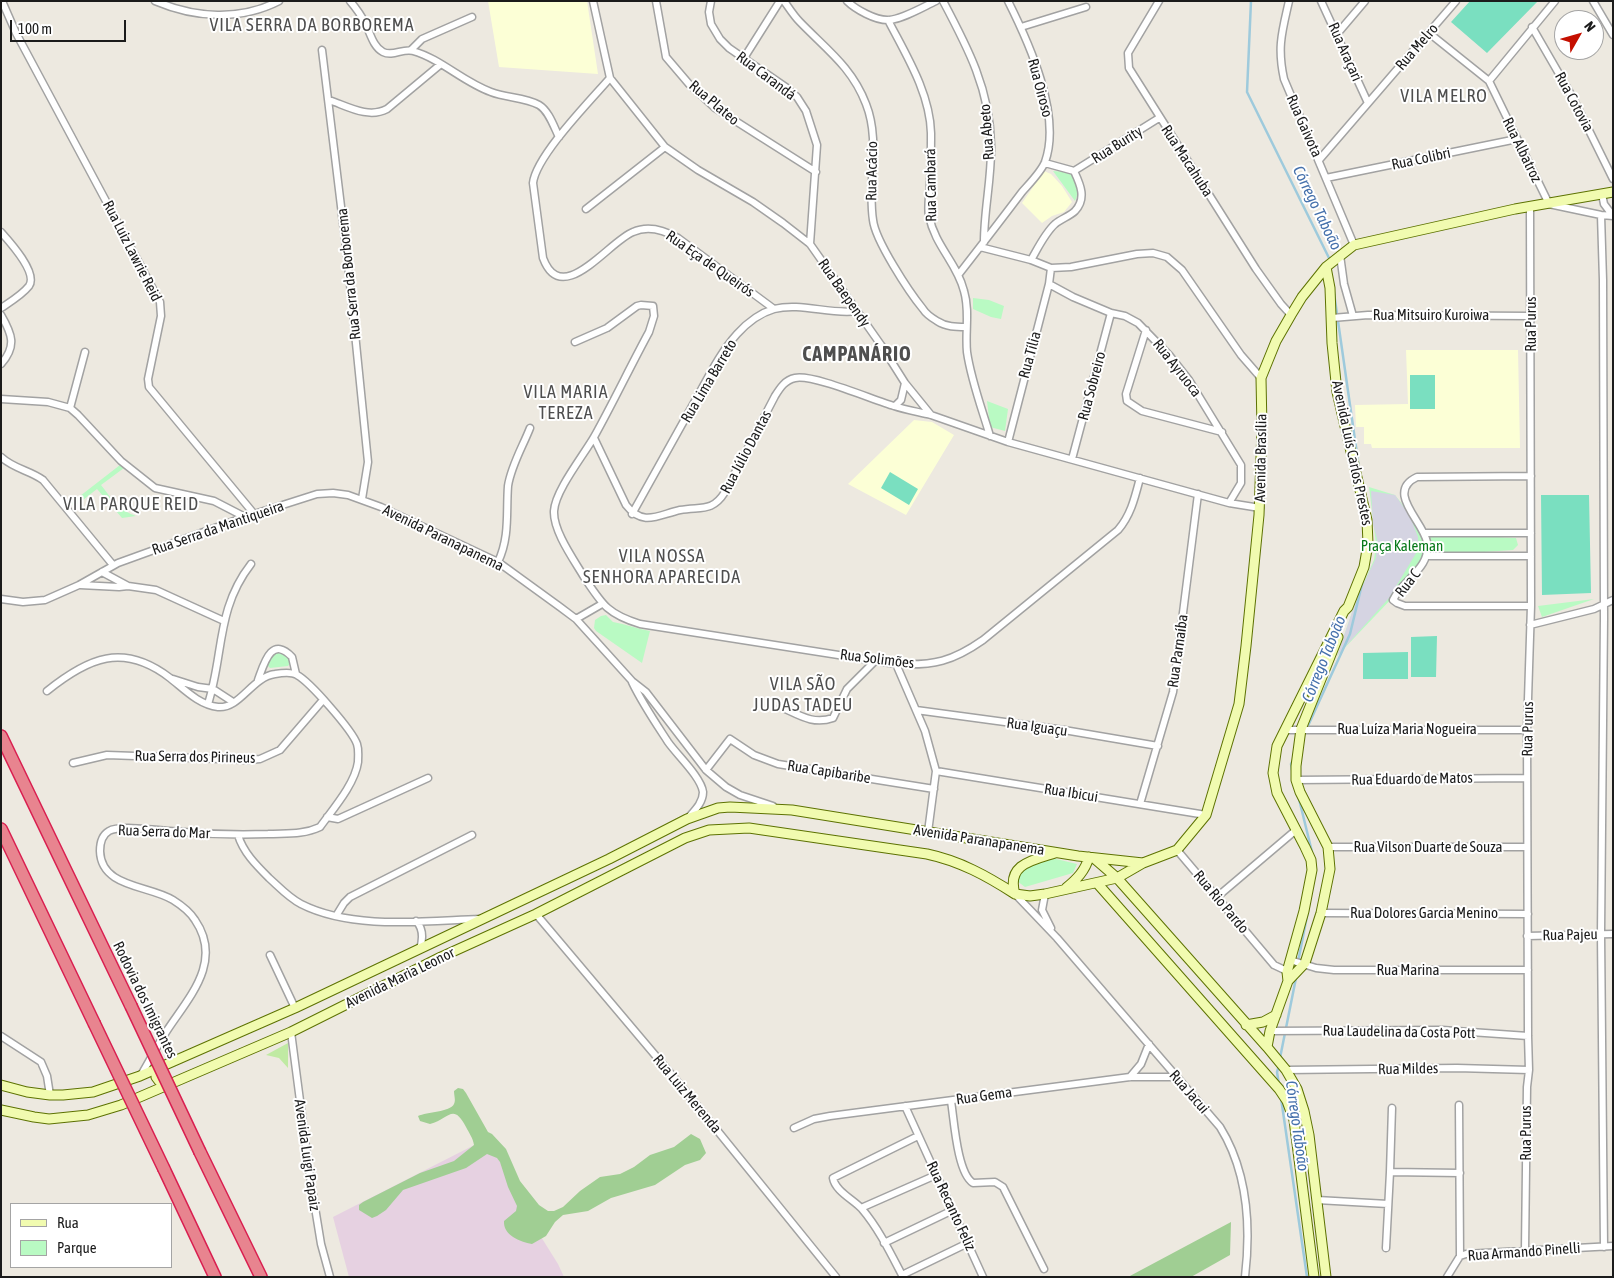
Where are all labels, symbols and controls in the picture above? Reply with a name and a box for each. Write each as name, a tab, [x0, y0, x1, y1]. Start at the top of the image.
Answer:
scale bar	[12, 10, 129, 42]
north arrow	[1554, 10, 1604, 60]
district label: VILA SERRA DA BORBOREMA	[207, 14, 417, 36]
text: N	[1581, 18, 1599, 35]
text: 100 m	[18, 20, 52, 37]
street label: Rua Araçari	[1324, 20, 1366, 84]
street label: Rua Melro	[1392, 20, 1442, 74]
street label: Rua Carandá	[733, 48, 799, 104]
street label: Rua Oiroso	[1024, 57, 1056, 119]
street label: Rua Cotovia	[1551, 69, 1597, 135]
street label: Rua Plateo	[685, 77, 743, 129]
district label: VILA MELRO	[1399, 85, 1489, 107]
street label: Rua Gaivota	[1282, 92, 1326, 160]
street label: Rua Abeto	[976, 103, 998, 161]
street label: Rua Albatroz	[1499, 114, 1545, 186]
street label: Rua Burity	[1088, 122, 1146, 168]
street label: Rua Macahuba	[1157, 122, 1217, 200]
street label: Rua Acácio	[862, 141, 882, 201]
street label: Rua Colibri	[1390, 144, 1452, 174]
street label: Rua Cambará	[921, 148, 941, 222]
water label: Córrego Taboão	[1288, 163, 1346, 253]
street label: Rua Luiz Lawrie Reid	[99, 197, 165, 305]
street label: Rua Serra da Borborema	[333, 207, 365, 341]
street label: Rua Eça de Queirós	[662, 227, 758, 301]
street label: Rua Baependy	[814, 255, 874, 331]
street label: Rua Purus	[1522, 296, 1540, 352]
street label: Rua Mitsuiro Kuroiwa	[1373, 306, 1489, 324]
street label: Rua Tília	[1015, 330, 1045, 380]
street label: Rua Ayruoca	[1149, 335, 1205, 401]
street label: Rua Lima Barreto	[677, 336, 741, 426]
district label: CAMPANÁRIO	[801, 343, 913, 367]
street label: Rua Sobreiro	[1074, 350, 1110, 422]
street label: Avenida Luís Carlos Prestes	[1328, 379, 1376, 527]
district label: VILA MARIA TEREZA	[522, 381, 610, 424]
street label: Rua Júlio Dantas	[717, 407, 775, 497]
street label: Avenida Brasília	[1251, 414, 1271, 502]
district label: VILA PARQUE REID	[61, 493, 201, 515]
street label: Rua Serra da Mantiqueira	[150, 497, 286, 559]
street label: Avenida Paranapanema	[380, 501, 506, 575]
park label: Praça Kaleman	[1361, 537, 1443, 555]
district label: VILA NOSSA SENHORA APARECIDA	[581, 545, 743, 588]
street label: Rua C	[1392, 565, 1424, 601]
street label: Rua Parnaíba	[1164, 613, 1192, 689]
water label: Córrego Taboão	[1298, 613, 1350, 705]
street label: Rua Solimões	[839, 646, 915, 672]
district label: VILA SÃO JUDAS TADEU	[751, 673, 855, 716]
street label: Rua Purus	[1519, 701, 1537, 757]
street label: Rua Iguaçu	[1006, 714, 1068, 740]
street label: Rua Luíza Maria Nogueira	[1337, 720, 1477, 738]
street label: Rua Serra dos Pirineus	[134, 747, 256, 767]
street label: Rua Capibaribe	[786, 757, 872, 787]
street label: Rua Eduardo de Matos	[1351, 769, 1473, 789]
street label: Rua Ibicui	[1043, 780, 1099, 806]
street label: Rua Serra do Mar	[118, 821, 210, 843]
street label: Avenida Paranapanema	[912, 821, 1046, 859]
street label: Rua Vilson Duarte de Souza	[1353, 838, 1503, 856]
street label: Rua Rio Pardo	[1190, 867, 1252, 937]
street label: Rua Dolores Garcia Menino	[1350, 904, 1498, 922]
street label: Rua Pajeu	[1542, 926, 1598, 944]
street label: Rodovia dos Imigrantes	[109, 939, 181, 1061]
street label: Avenida Maria Leonor	[342, 944, 458, 1012]
street label: Rua Marina	[1377, 961, 1439, 979]
street label: Rua Laudelina da Costa Pott	[1322, 1022, 1476, 1042]
street label: Rua Luiz Merenda	[649, 1051, 725, 1137]
street label: Rua Mildes	[1378, 1059, 1438, 1079]
street label: Rua Jacui	[1165, 1067, 1213, 1117]
water label: Córrego Taboão	[1281, 1080, 1313, 1172]
street label: Rua Gema	[955, 1083, 1013, 1109]
street label: Avenida Luigi Papaiz	[290, 1098, 324, 1212]
street label: Rua Purus	[1517, 1105, 1535, 1161]
street label: Rua Recanto Feliz	[922, 1158, 980, 1254]
legend	[10, 1203, 172, 1268]
text: Rua	[57, 1214, 79, 1231]
text: Parque	[57, 1239, 97, 1256]
street label: Rua Armando Pinelli	[1467, 1239, 1581, 1265]

